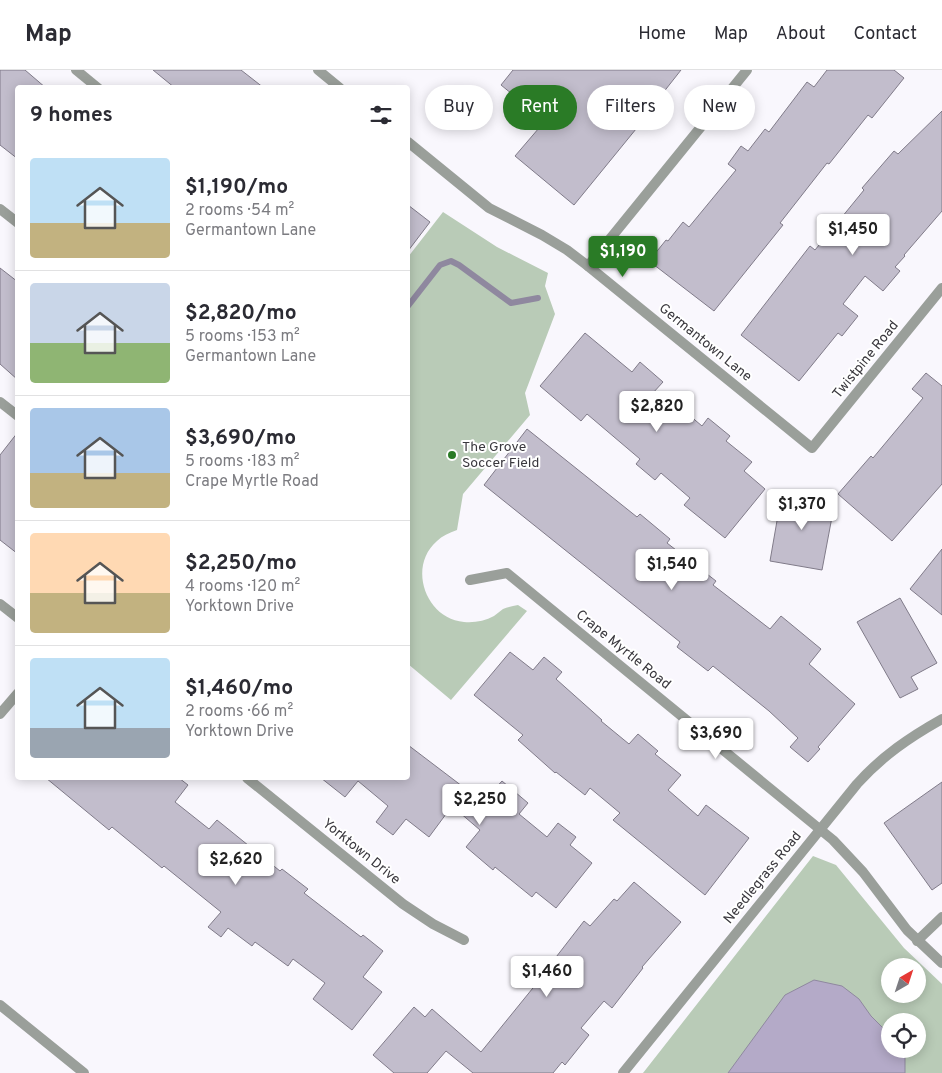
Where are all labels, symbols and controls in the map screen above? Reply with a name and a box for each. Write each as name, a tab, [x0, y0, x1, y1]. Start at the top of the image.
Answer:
text: Map	[25, 20, 72, 50]
text: Home	[638, 23, 686, 46]
text: Map	[714, 23, 748, 46]
text: About	[776, 23, 825, 46]
text: Contact	[853, 23, 917, 46]
chip: Buy	[425, 85, 493, 130]
chip: Rent	[503, 85, 577, 130]
chip: Filters	[587, 85, 674, 130]
chip: New	[684, 85, 755, 130]
icon: filters	[367, 101, 395, 129]
text: 9 homes	[30, 102, 113, 129]
text: $1,190/mo	[185, 174, 288, 201]
icon: home	[70, 178, 130, 238]
text: 2 rooms · 54 m²	[185, 201, 294, 221]
pin: $1,450	[812, 214, 894, 256]
text: $1,450	[828, 220, 878, 240]
text: Germantown Lane	[185, 221, 316, 241]
pin: $1,190	[582, 236, 664, 278]
text: $1,190	[599, 242, 647, 262]
text: $2,820/mo	[185, 300, 297, 327]
street label: Germantown Lane	[655, 300, 755, 386]
icon: home	[70, 303, 130, 363]
street label: Twistpine Road	[829, 318, 903, 402]
text: 5 rooms · 153 m²	[185, 327, 300, 347]
text: Germantown Lane	[185, 347, 316, 367]
pin: $2,820	[616, 390, 698, 433]
text: $2,820	[630, 397, 684, 417]
text: $3,690/mo	[185, 425, 296, 452]
icon: home	[70, 428, 130, 488]
place label: The Grove Soccer Field	[462, 439, 539, 472]
marker: The Grove Soccer Field	[446, 449, 458, 461]
text: 5 rooms · 183 m²	[185, 452, 300, 472]
text: Crape Myrtle Road	[185, 472, 319, 492]
pin: $1,370	[761, 488, 843, 531]
text: $1,370	[778, 495, 826, 515]
pin: $1,540	[631, 548, 713, 591]
text: $2,250/mo	[185, 550, 297, 577]
icon: home	[70, 553, 130, 613]
text: $1,540	[646, 555, 698, 575]
text: 4 rooms · 120 m²	[185, 577, 300, 597]
text: Yorktown Drive	[185, 597, 294, 617]
street label: Crape Myrtle Road	[572, 607, 674, 693]
text: $1,460/mo	[185, 675, 293, 702]
icon: home	[70, 678, 130, 738]
text: 2 rooms · 66 m²	[185, 702, 293, 722]
pin: $3,690	[675, 718, 757, 760]
text: Yorktown Drive	[185, 722, 294, 742]
text: $3,690	[689, 724, 743, 744]
pin: $2,250	[439, 784, 521, 826]
text: $2,250	[453, 790, 507, 810]
street label: Yorktown Drive	[319, 815, 403, 889]
street label: Needlegrass Road	[720, 828, 806, 928]
pin: $2,620	[195, 844, 277, 886]
text: $2,620	[209, 850, 263, 870]
pin: $1,460	[506, 956, 588, 998]
north arrow	[881, 958, 926, 1002]
map controls	[881, 958, 926, 1058]
text: $1,460	[522, 962, 572, 982]
button: locate	[881, 1013, 926, 1058]

